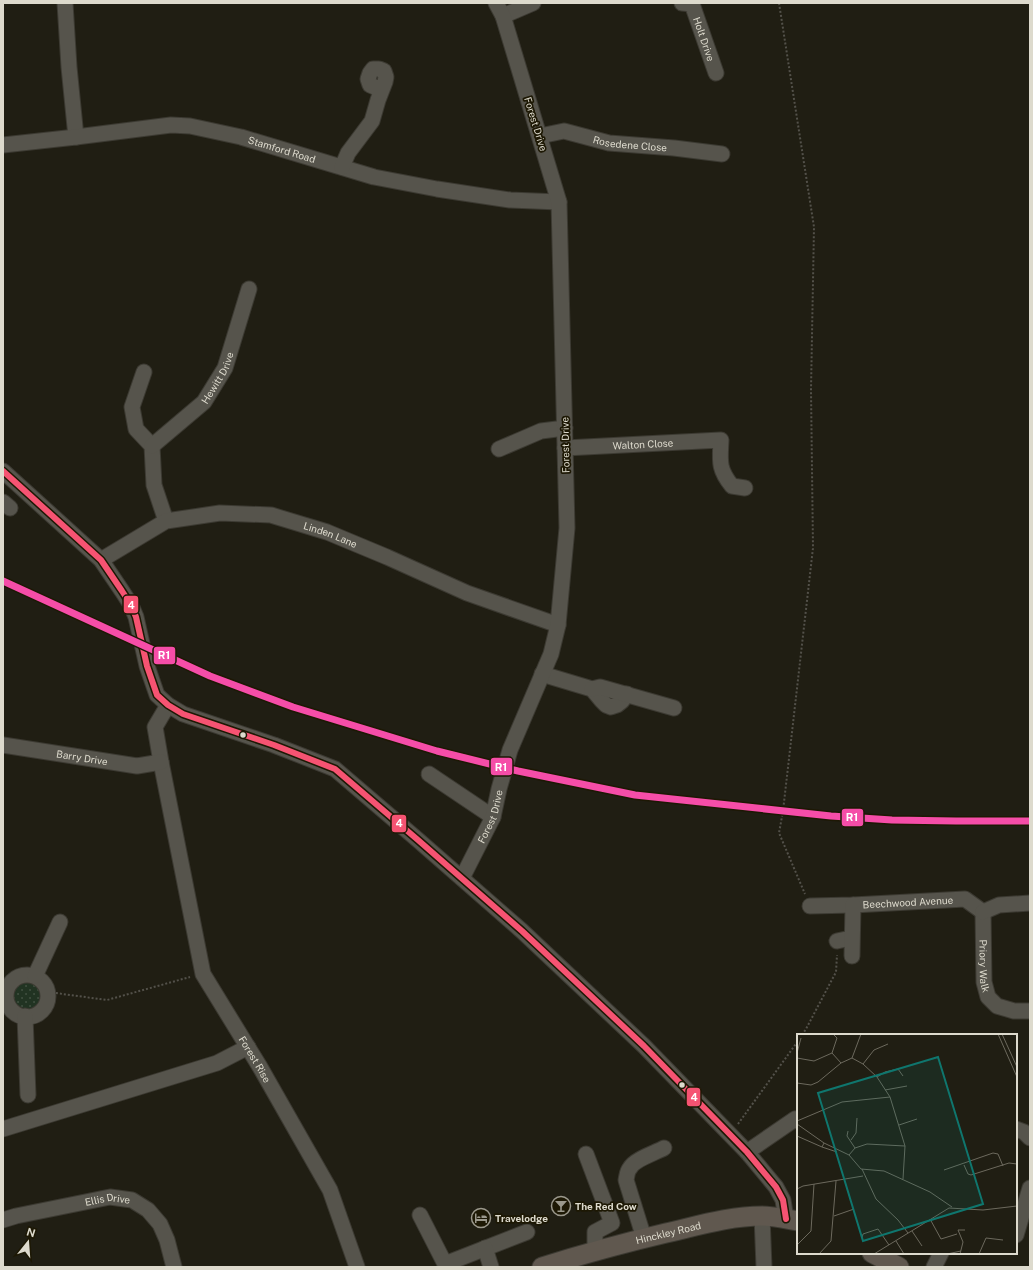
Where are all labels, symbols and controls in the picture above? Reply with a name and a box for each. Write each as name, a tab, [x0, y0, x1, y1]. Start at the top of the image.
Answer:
street label: Holt Drive	[691, 15, 718, 63]
street label: Forest Drive	[522, 95, 550, 153]
street label: Stamford Road	[247, 133, 317, 165]
street label: Rosedene Close	[592, 133, 668, 153]
street label: Hewitt Drive	[199, 350, 236, 406]
street label: Forest Drive	[559, 417, 571, 473]
street label: Walton Close	[612, 436, 674, 452]
street label: Linden Lane	[302, 519, 359, 550]
line badge: 4	[123, 595, 139, 614]
text: 4	[127, 599, 135, 611]
line badge: R1	[153, 646, 176, 665]
text: R1	[158, 649, 170, 661]
unlabelled marker	[238, 730, 248, 740]
street label: Barry Drive	[55, 747, 109, 767]
line badge: R1	[490, 757, 513, 776]
text: R1	[495, 761, 507, 773]
street label: Forest Drive	[475, 788, 505, 845]
line badge: R1	[841, 808, 864, 827]
text: R1	[846, 811, 858, 823]
line badge: 4	[391, 814, 407, 833]
text: 4	[395, 817, 403, 829]
street label: Beechwood Avenue	[862, 894, 954, 910]
street label: Priory Walk	[977, 939, 993, 994]
street label: Forest Rise	[236, 1034, 274, 1085]
inset map	[797, 1034, 1017, 1254]
unlabelled marker	[677, 1080, 687, 1090]
line badge: 4	[686, 1087, 701, 1107]
text: 4	[690, 1091, 698, 1103]
street label: Ellis Drive	[84, 1190, 131, 1208]
bar icon: The Red Cow	[550, 1195, 572, 1217]
place label: The Red Cow	[575, 1200, 637, 1212]
hotel icon: Travelodge	[470, 1207, 492, 1229]
place label: Travelodge	[495, 1212, 548, 1224]
street label: Hinckley Road	[634, 1219, 702, 1246]
north arrow	[8, 1222, 48, 1262]
text: N	[25, 1225, 37, 1239]

